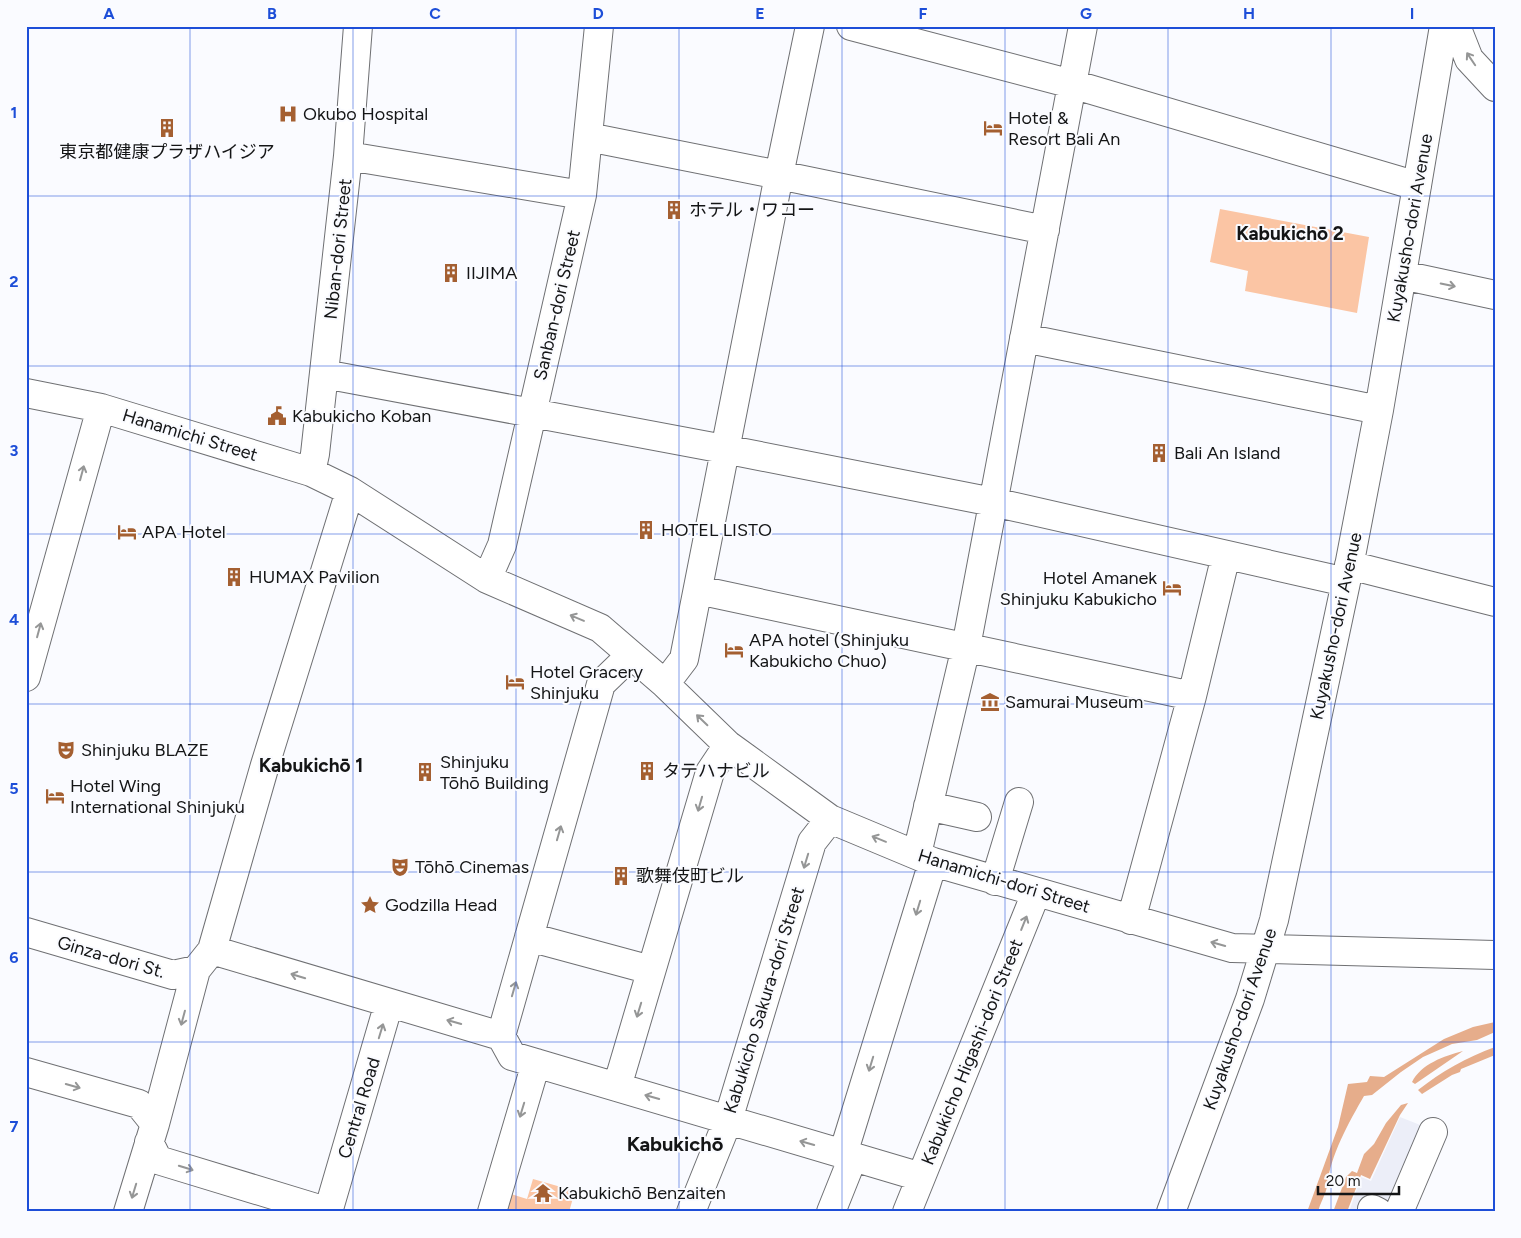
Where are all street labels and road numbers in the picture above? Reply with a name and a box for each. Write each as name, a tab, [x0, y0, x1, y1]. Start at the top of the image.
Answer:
street label: Kuyakusho-dori Avenue	[1383, 132, 1437, 324]
street label: Niban-dori Street	[320, 177, 356, 321]
street label: Sanban-dori Street	[529, 227, 585, 382]
street label: Hanamichi Street	[120, 404, 260, 466]
street label: Kuyakusho-dori Avenue	[1305, 530, 1367, 722]
street label: Hanamichi-dori Street	[915, 844, 1093, 918]
street label: Kabukicho Sakura-dori Street	[719, 884, 809, 1116]
street label: Kuyakusho-dori Avenue	[1198, 925, 1282, 1113]
street label: Ginza-dori St.	[55, 931, 167, 983]
street label: Kabukicho Higashi-dori Street	[917, 936, 1028, 1168]
street label: Central Road	[333, 1055, 385, 1161]

